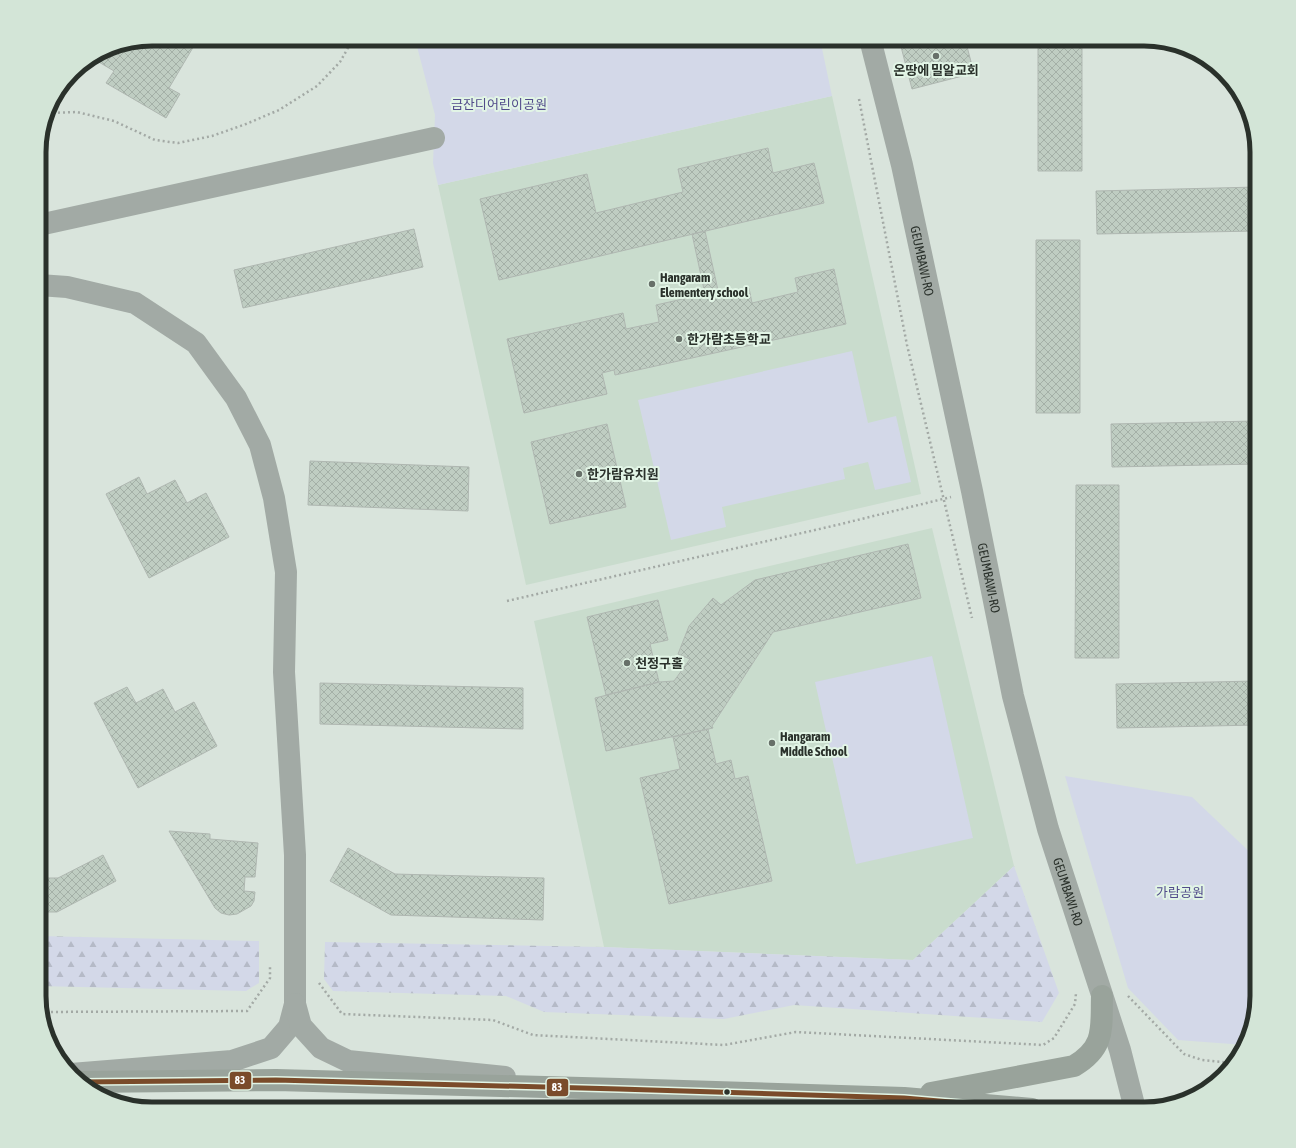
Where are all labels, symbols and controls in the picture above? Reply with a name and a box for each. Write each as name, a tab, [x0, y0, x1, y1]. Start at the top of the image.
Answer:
marker: 온땅에 밀알교회	[931, 51, 941, 61]
place label: 온땅에 밀알교회	[893, 63, 979, 78]
park label: 금잔디어린이공원	[451, 97, 547, 112]
street label: GEUMBAWI-RO	[907, 225, 937, 298]
place label: Hangaram Elementery school	[660, 270, 749, 300]
marker: Hangaram Elementery school	[647, 279, 657, 289]
place label: 한가람초등학교	[687, 332, 771, 347]
marker: 한가람초등학교	[674, 334, 684, 344]
place label: 한가람유치원	[587, 467, 659, 482]
marker: 한가람유치원	[574, 469, 584, 479]
street label: GEUMBAWI-RO	[975, 542, 1003, 615]
place label: 천정구홀	[635, 656, 683, 671]
marker: 천정구홀	[622, 658, 632, 668]
place label: Hangaram Middle School	[780, 729, 848, 759]
marker: Hangaram Middle School	[767, 738, 777, 748]
street label: GEUMBAWI-RO	[1050, 856, 1086, 928]
park label: 가람공원	[1156, 885, 1204, 900]
line badge: 83	[229, 1071, 252, 1090]
text: 83	[235, 1074, 245, 1086]
line badge: 83	[546, 1078, 569, 1097]
text: 83	[552, 1081, 562, 1093]
unlabelled marker	[722, 1087, 732, 1097]

